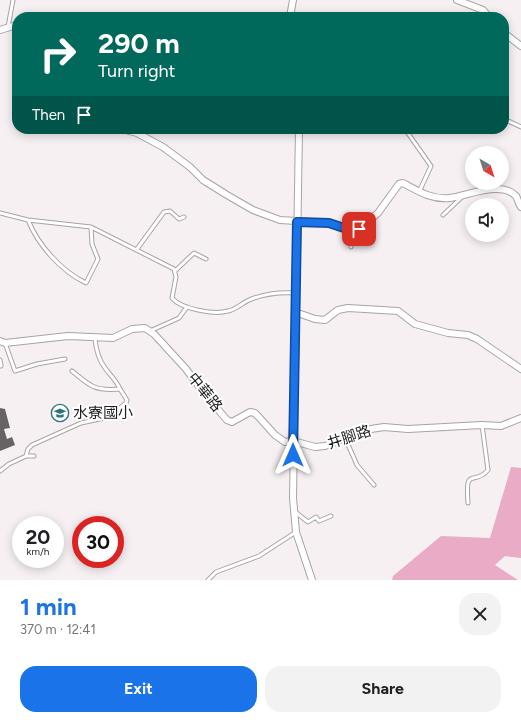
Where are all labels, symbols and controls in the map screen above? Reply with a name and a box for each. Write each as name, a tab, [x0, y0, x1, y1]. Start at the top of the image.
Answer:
text: 290 m	[98, 26, 180, 60]
icon: right	[32, 28, 84, 80]
text: Turn right	[98, 60, 175, 82]
icon: arrive	[73, 104, 95, 126]
text: Then	[32, 106, 65, 124]
north arrow	[465, 146, 509, 190]
map controls	[465, 146, 509, 242]
button: sound	[465, 198, 509, 242]
pin	[342, 212, 376, 246]
icon: arrive	[348, 218, 370, 240]
street label: 中華路	[184, 369, 226, 415]
school or university icon: 水寮國小	[50, 403, 70, 423]
place label: 水寮國小	[73, 404, 133, 422]
street label: 井腳路	[325, 421, 373, 453]
position arrow	[272, 434, 314, 476]
speed limit sign: 30	[72, 516, 124, 568]
text: 20	[26, 525, 50, 549]
text: km/h	[27, 545, 49, 558]
text: 1 min	[20, 592, 77, 621]
button: close	[459, 593, 501, 635]
text: 370 m · 12:41	[20, 622, 96, 637]
button: Exit	[20, 666, 257, 712]
button: Share	[265, 666, 501, 712]

